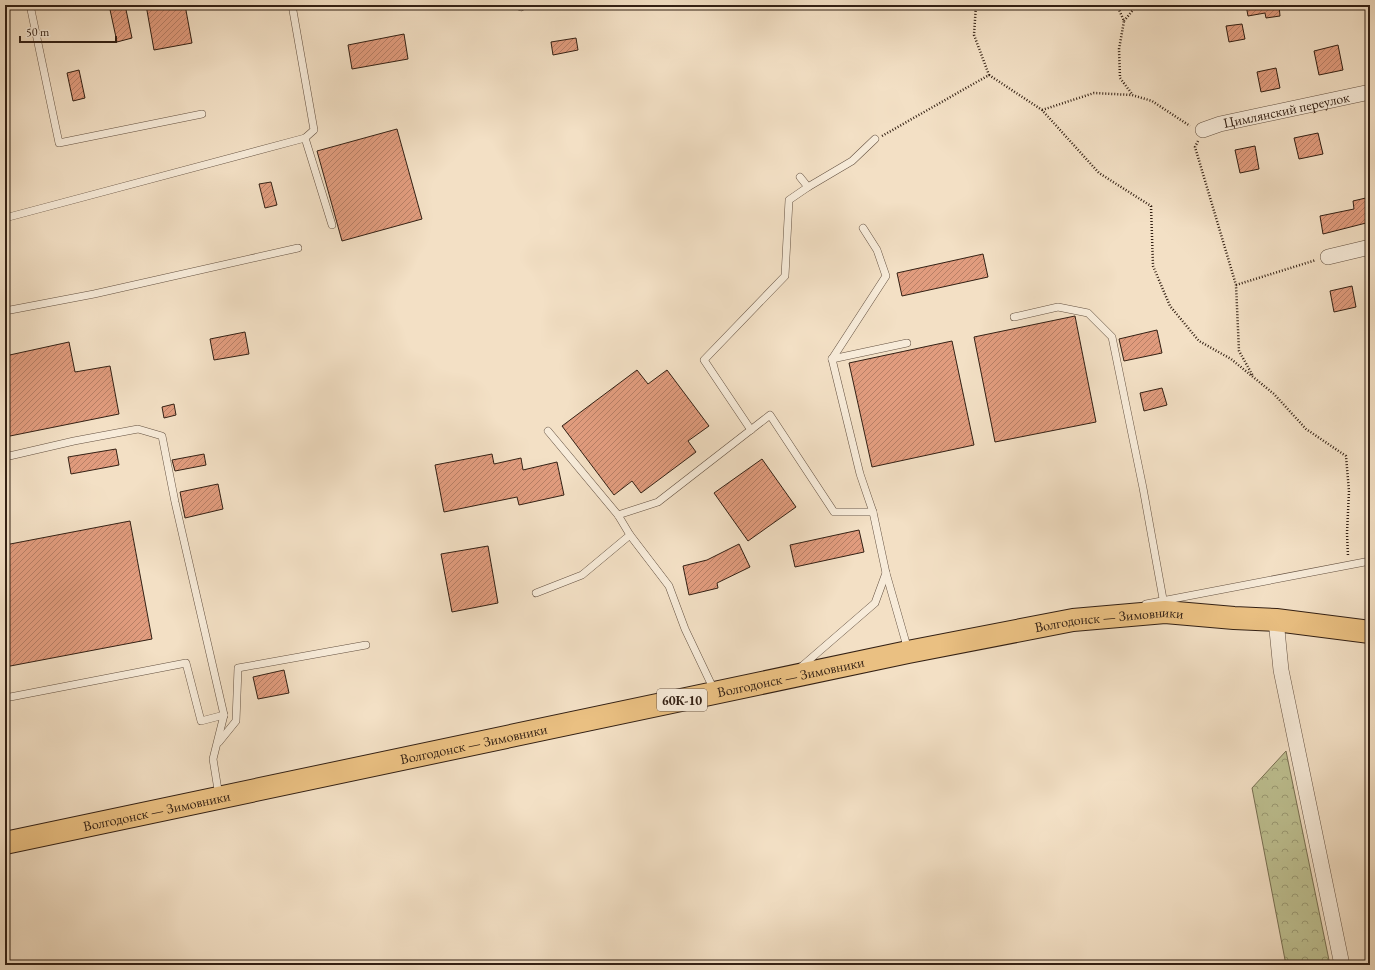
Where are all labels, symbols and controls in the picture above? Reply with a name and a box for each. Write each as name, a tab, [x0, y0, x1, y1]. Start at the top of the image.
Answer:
scale bar	[20, 18, 116, 44]
text: 50 m	[26, 24, 50, 40]
street label: Цимлянский переулок	[1222, 88, 1352, 132]
street label: Волгодонск — Зимовники	[1033, 603, 1185, 636]
street label: Волгодонск — Зимовники	[715, 652, 866, 701]
road number: 60К-10	[657, 689, 707, 711]
street label: Волгодонск — Зимовники	[398, 719, 549, 768]
street label: Волгодонск — Зимовники	[81, 786, 232, 835]

